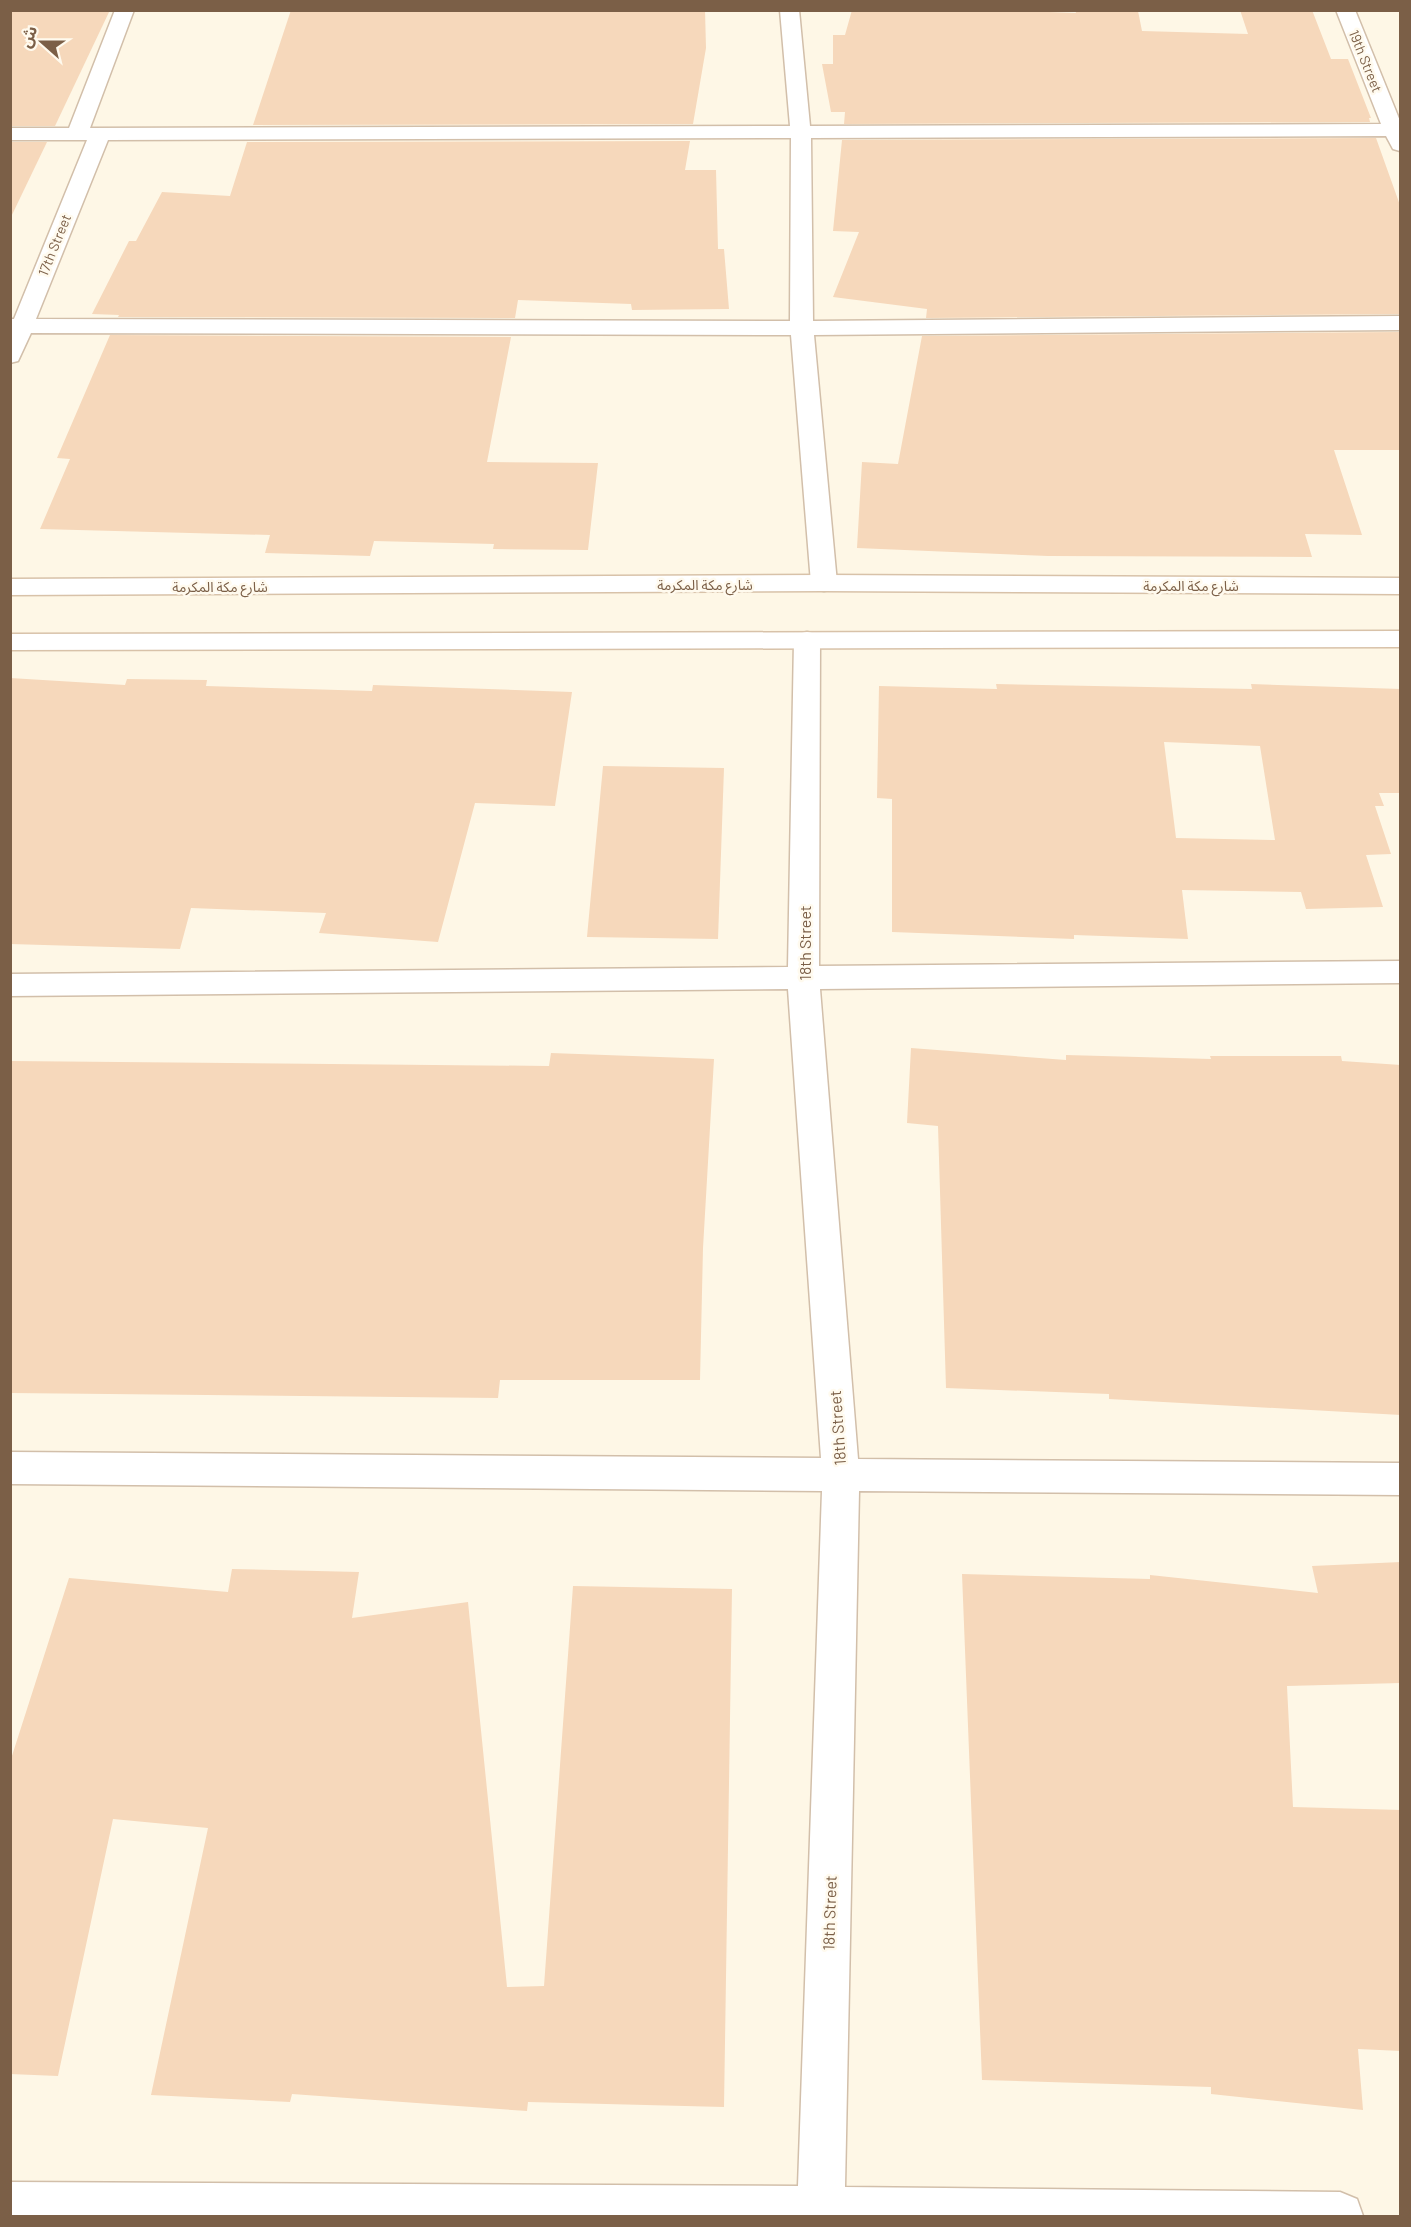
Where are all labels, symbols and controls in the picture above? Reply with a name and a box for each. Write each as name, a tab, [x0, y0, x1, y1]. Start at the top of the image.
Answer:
north arrow	[12, 12, 72, 72]
text: ش	[15, 23, 41, 50]
street label: 19th Street	[1346, 27, 1386, 95]
street label: 17th Street	[34, 212, 74, 278]
street label: شارع مكة المكرمة	[657, 576, 753, 596]
street label: شارع مكة المكرمة	[1143, 577, 1239, 597]
street label: شارع مكة المكرمة	[172, 578, 268, 598]
street label: 18th Street	[795, 905, 814, 981]
street label: 18th Street	[825, 1390, 849, 1466]
street label: 18th Street	[818, 1875, 840, 1951]

